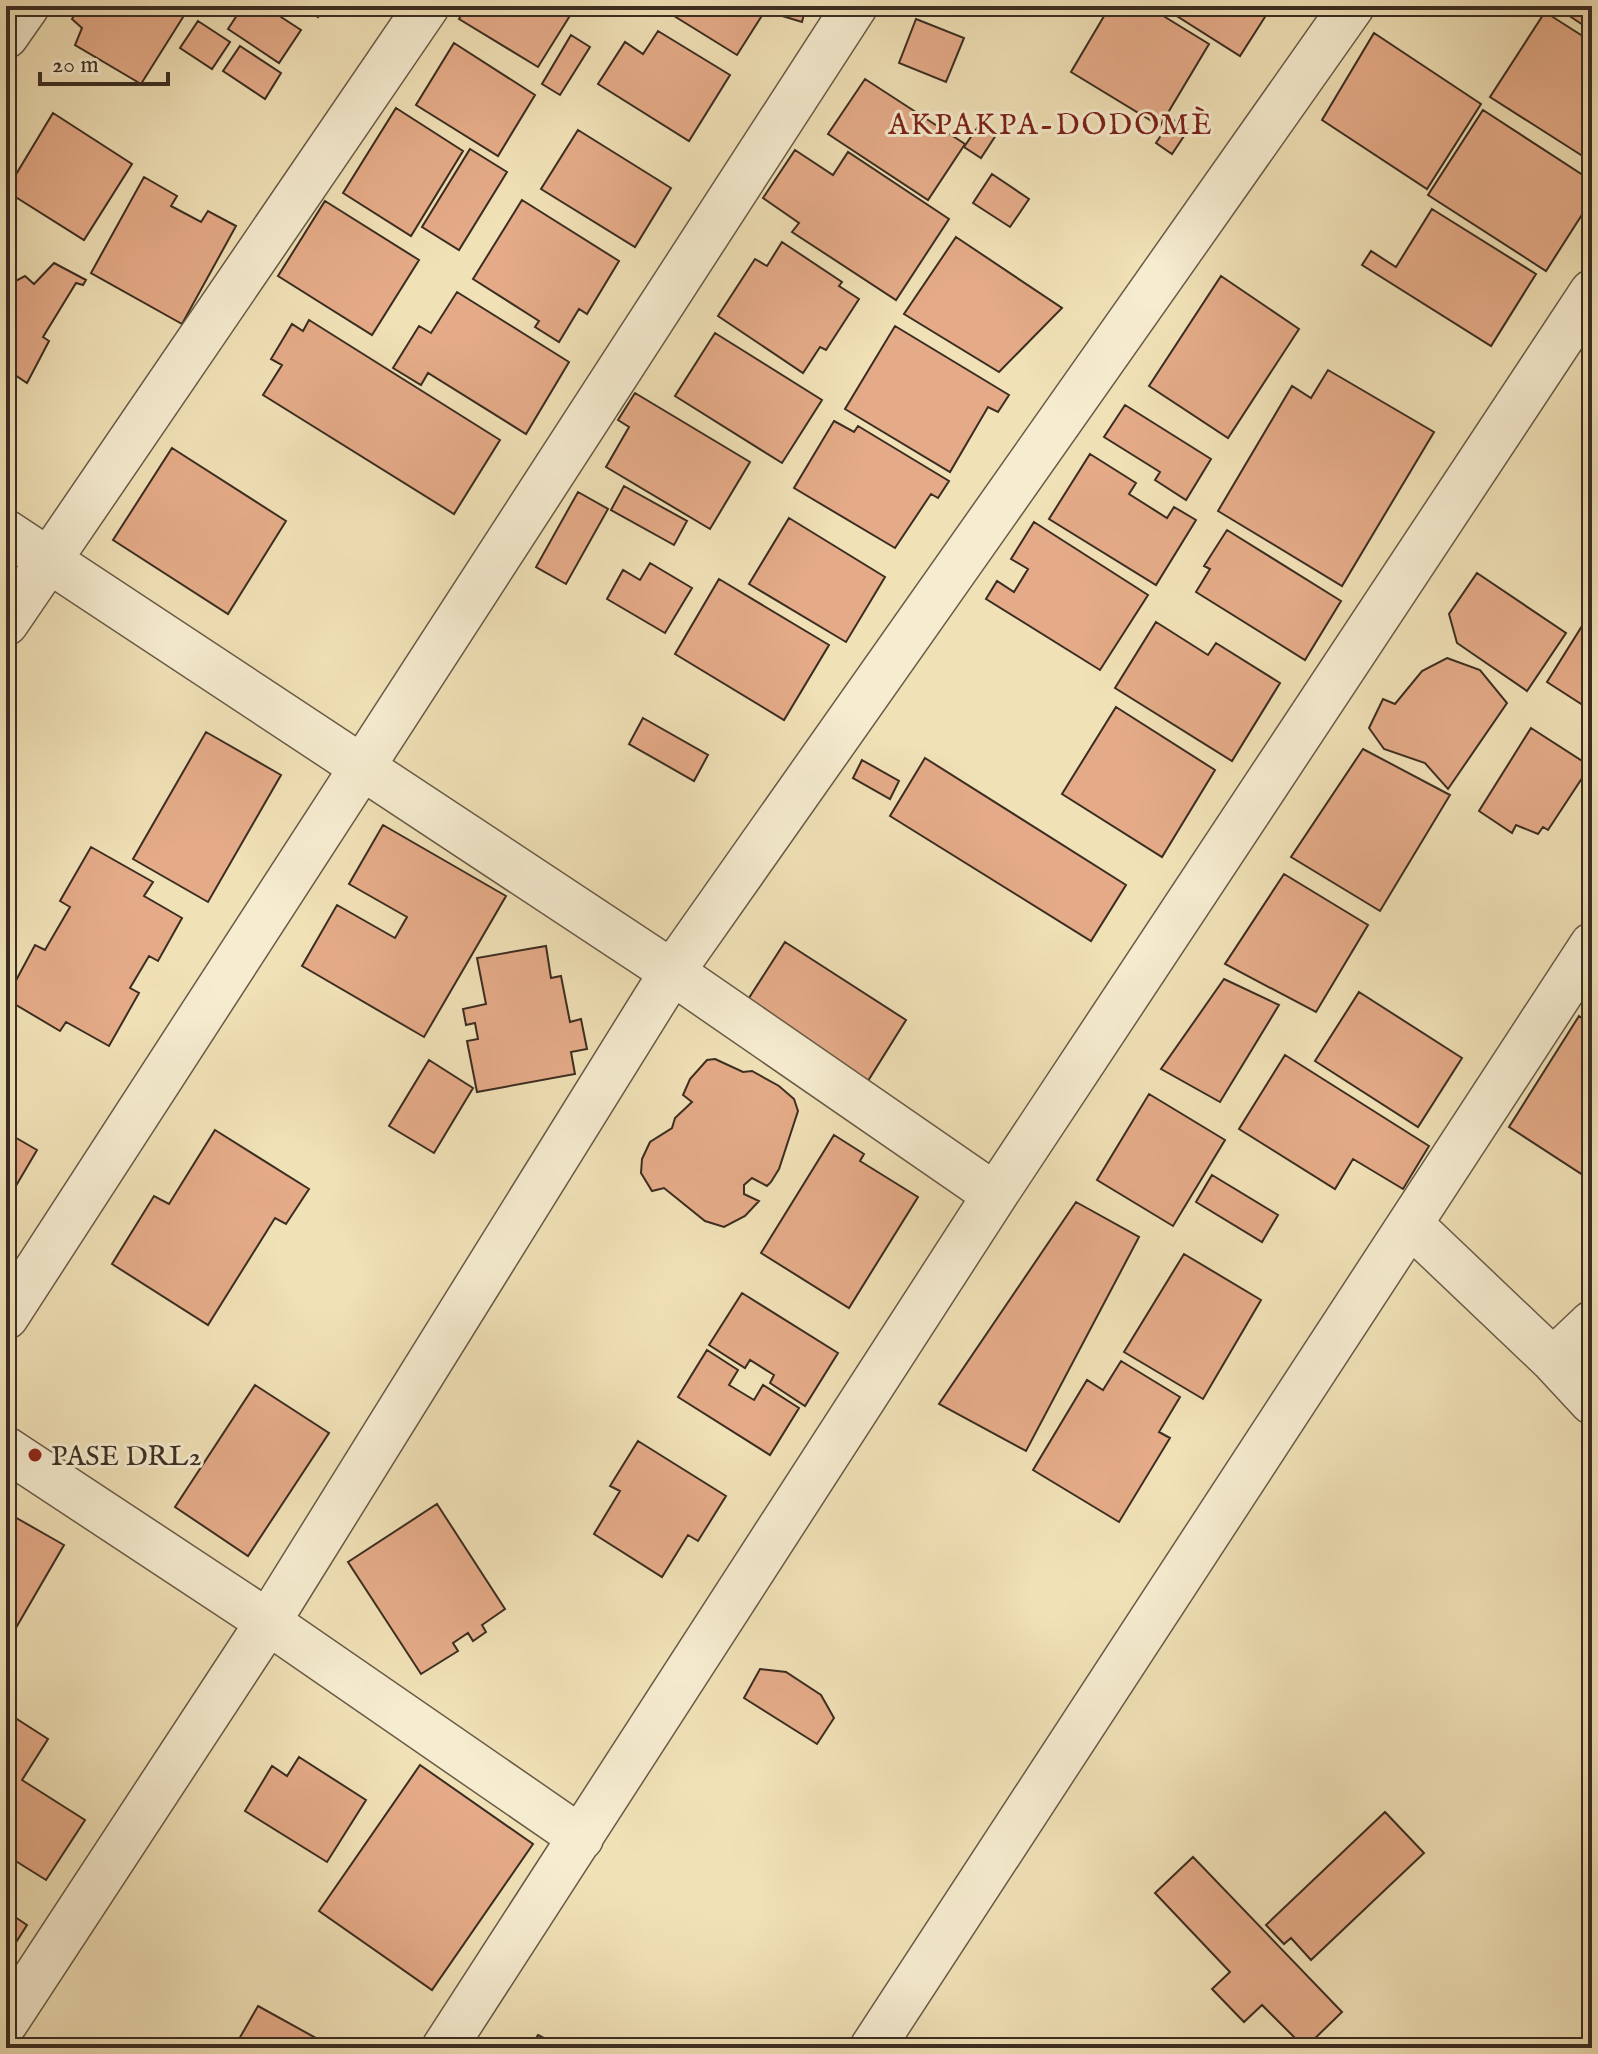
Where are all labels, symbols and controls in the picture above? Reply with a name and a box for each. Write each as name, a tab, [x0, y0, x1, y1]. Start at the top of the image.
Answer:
scale bar	[40, 36, 168, 86]
text: 20 m	[52, 50, 99, 81]
district label: AKPAKPA-DODOMÈ	[887, 106, 1214, 145]
place label: PASE DRL2	[51, 1440, 202, 1475]
marker: PASE DRL2	[26, 1446, 44, 1464]

